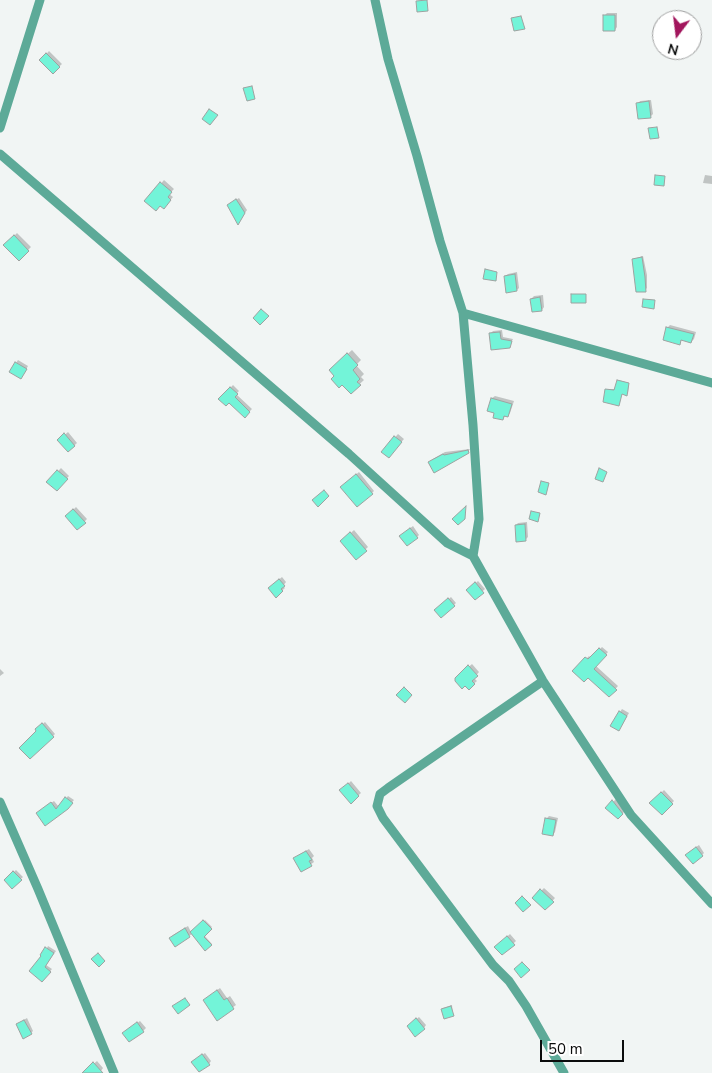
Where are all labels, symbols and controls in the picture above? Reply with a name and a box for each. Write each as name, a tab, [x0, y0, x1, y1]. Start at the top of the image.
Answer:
north arrow	[652, 10, 702, 60]
text: N	[666, 38, 681, 60]
scale bar	[542, 1030, 626, 1062]
text: 50 m	[548, 1039, 583, 1059]

